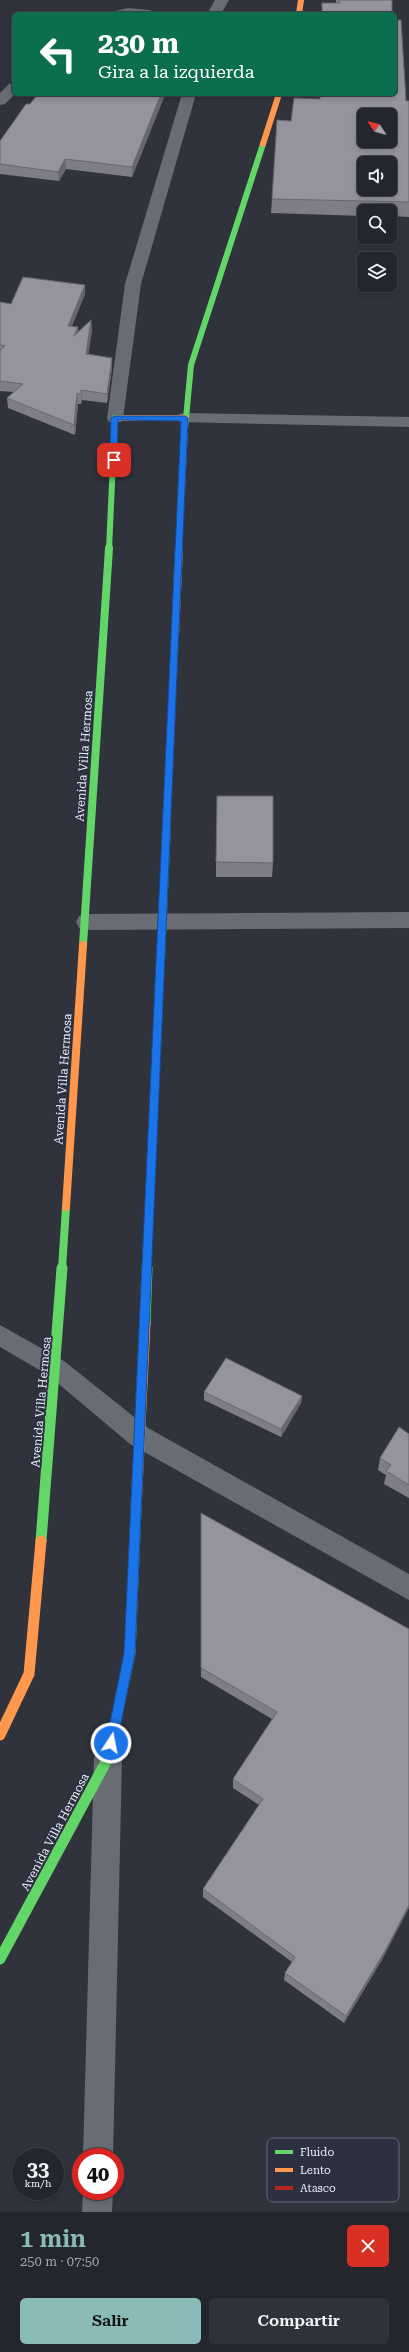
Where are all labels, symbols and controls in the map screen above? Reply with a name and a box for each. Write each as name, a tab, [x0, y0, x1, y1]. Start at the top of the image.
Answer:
text: 230 m	[98, 27, 179, 60]
icon: left	[32, 28, 84, 80]
text: Gira a la izquierda	[98, 61, 254, 82]
north arrow	[357, 108, 397, 148]
map controls	[357, 108, 397, 292]
button: sound	[357, 156, 397, 196]
button: search	[357, 204, 397, 244]
button: layers	[357, 252, 397, 292]
pin	[97, 443, 131, 477]
icon: arrive	[103, 449, 125, 471]
street label: Avenida Villa Hermosa	[72, 690, 96, 822]
street label: Avenida Villa Hermosa	[51, 1013, 75, 1145]
street label: Avenida Villa Hermosa	[28, 1336, 54, 1468]
position arrow	[90, 1722, 132, 1764]
street label: Avenida Villa Hermosa	[18, 1770, 92, 1893]
legend	[267, 2138, 399, 2202]
text: Fluido	[300, 2146, 334, 2159]
speed limit sign: 40	[72, 2148, 124, 2200]
text: 33	[27, 2157, 49, 2181]
text: Lento	[300, 2164, 331, 2177]
text: km/h	[25, 2178, 51, 2189]
text: Atasco	[300, 2182, 336, 2195]
text: 1 min	[20, 2225, 86, 2253]
button: close	[347, 2225, 389, 2267]
text: 250 m · 07:50	[20, 2254, 99, 2269]
button: Salir	[20, 2298, 201, 2344]
button: Compartir	[209, 2298, 389, 2344]

